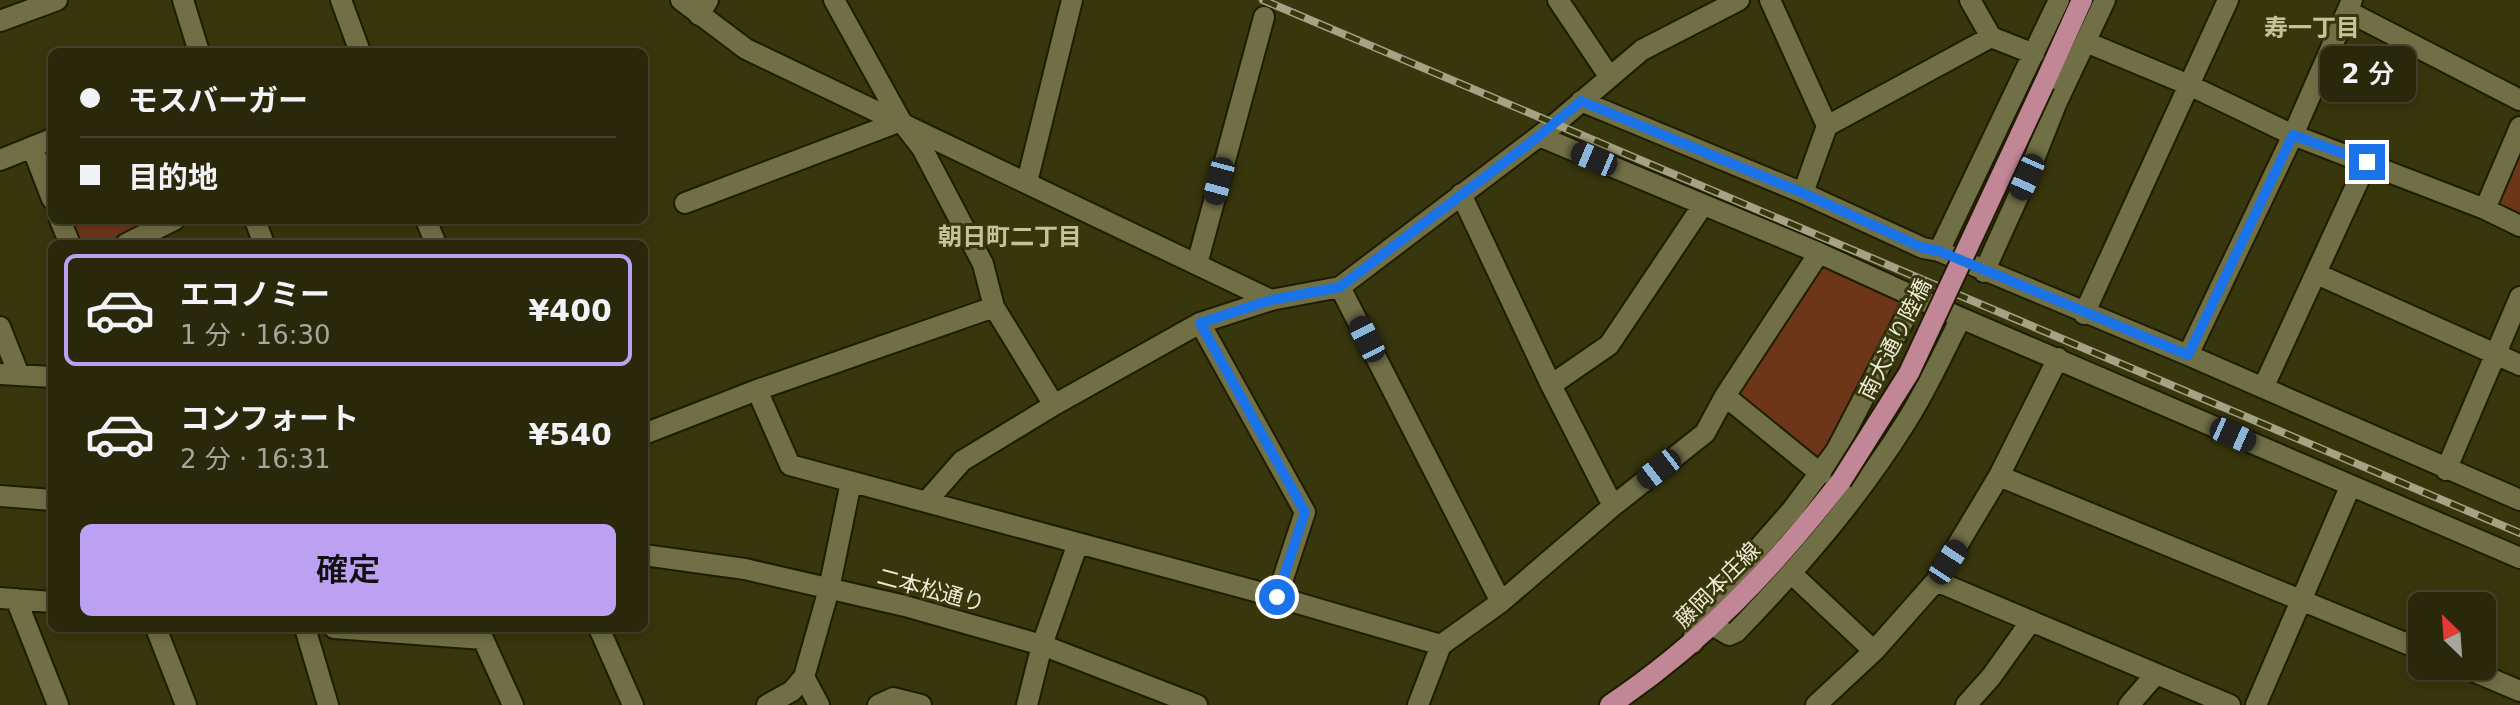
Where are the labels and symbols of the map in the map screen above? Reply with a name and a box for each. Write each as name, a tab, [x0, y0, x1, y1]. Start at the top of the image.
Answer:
district label: 寿一丁目	[2264, 14, 2360, 42]
callout: 2 分	[2319, 46, 2415, 102]
car	[1567, 139, 1621, 179]
route end	[2349, 144, 2385, 180]
car	[2006, 150, 2048, 204]
car	[1201, 155, 1237, 207]
district label: 朝日町二丁目	[938, 223, 1082, 251]
street label: 南大通り陸橋	[1854, 275, 1936, 403]
car	[1345, 312, 1389, 366]
car	[2206, 414, 2260, 456]
car	[1633, 445, 1685, 493]
car	[1925, 535, 1971, 589]
street label: 藤岡本庄線	[1669, 537, 1765, 633]
street label: 二本松通り	[875, 564, 987, 616]
route start	[1259, 579, 1295, 615]
north arrow	[2408, 592, 2496, 680]

